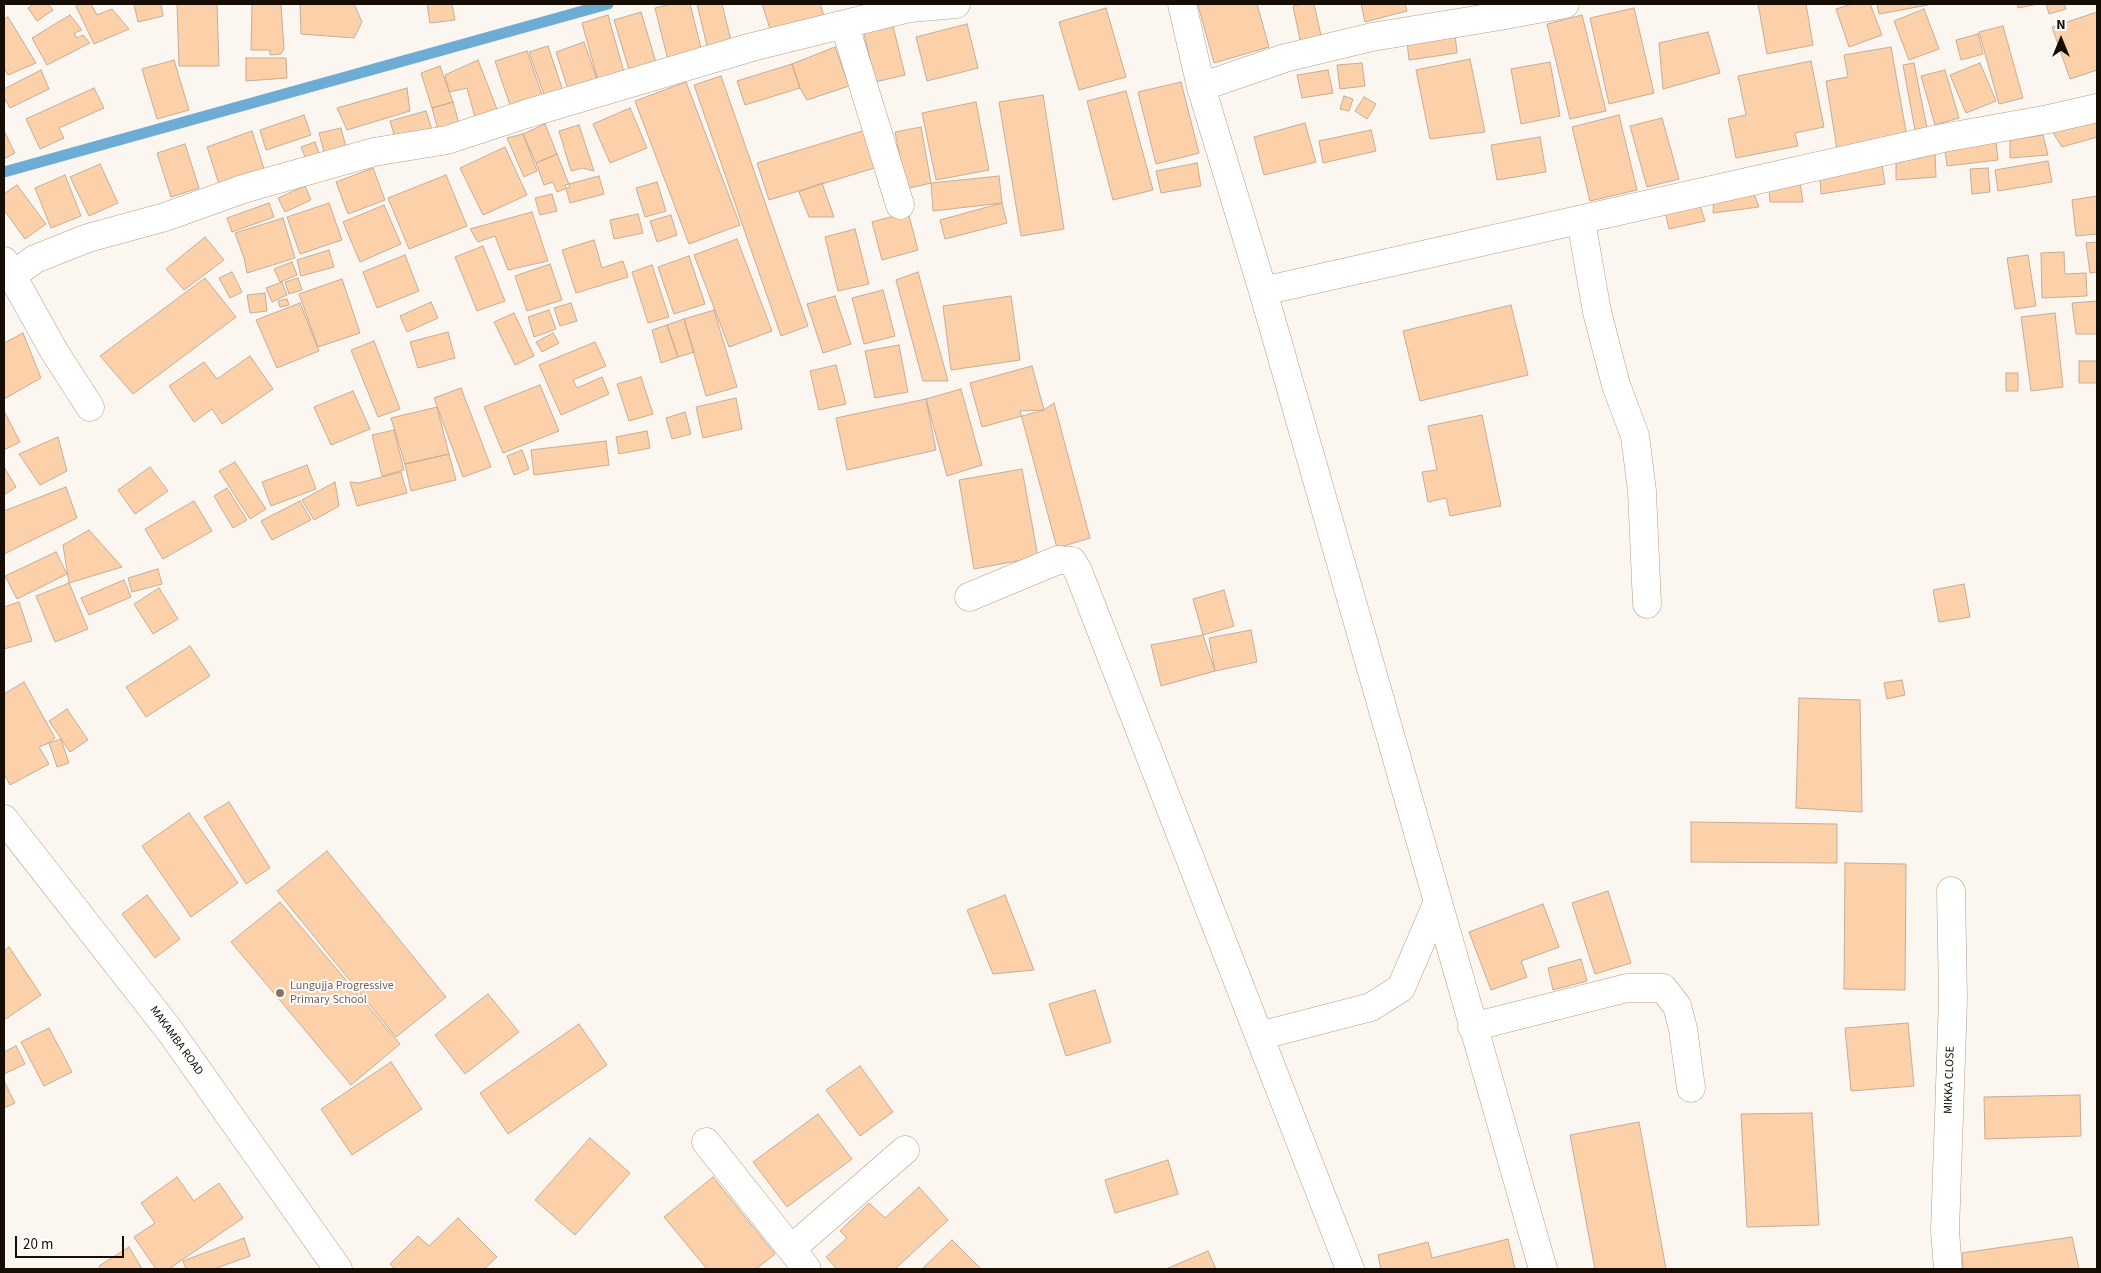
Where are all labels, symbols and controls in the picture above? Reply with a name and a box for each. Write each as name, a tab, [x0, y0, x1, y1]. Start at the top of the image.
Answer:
north arrow	[2036, 15, 2086, 65]
text: N	[2056, 15, 2066, 35]
place label: Lungujja Progressive Primary School	[290, 979, 394, 1007]
marker: Lungujja Progressive Primary School	[274, 987, 286, 999]
street label: MAKAMBA ROAD	[146, 1004, 206, 1078]
street label: MIKKA CLOSE	[1942, 1046, 1958, 1114]
scale bar	[18, 1226, 126, 1258]
text: 20 m	[23, 1234, 53, 1255]

